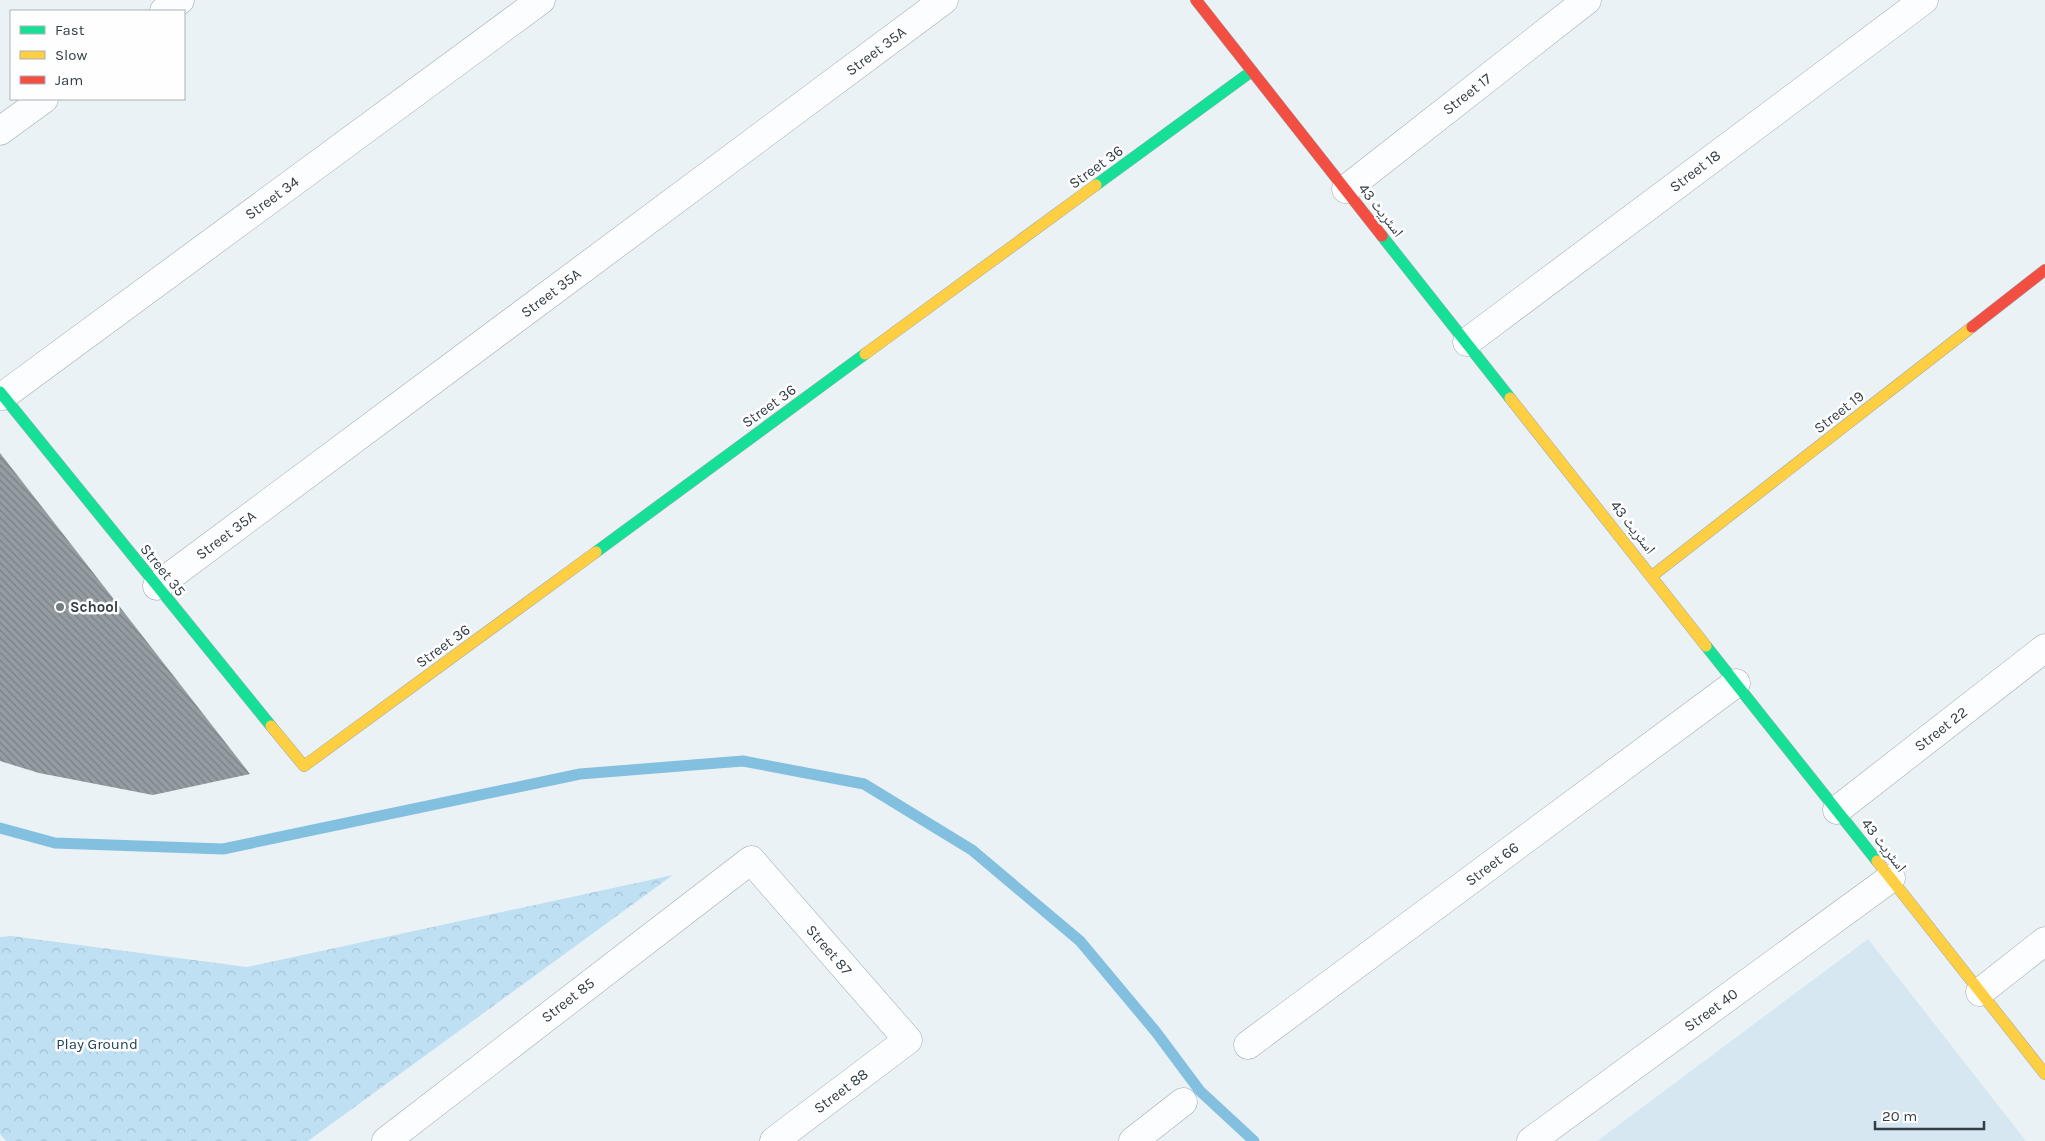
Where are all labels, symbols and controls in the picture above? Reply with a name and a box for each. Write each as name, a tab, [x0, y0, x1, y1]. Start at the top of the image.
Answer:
legend	[10, 10, 185, 100]
text: Fast	[55, 21, 85, 39]
street label: Street 35A	[842, 22, 910, 79]
text: Slow	[55, 46, 87, 64]
street label: Street 17	[1439, 69, 1495, 119]
text: Jam	[55, 71, 83, 89]
street label: Street 36	[1066, 141, 1126, 193]
street label: Street 18	[1666, 146, 1724, 196]
street label: Street 34	[242, 172, 303, 223]
street label: اسٹریٹ 43	[1354, 180, 1408, 240]
street label: Street 35A	[517, 264, 585, 321]
street label: Street 36	[739, 380, 799, 432]
street label: Street 19	[1810, 387, 1868, 437]
street label: اسٹریٹ 43	[1606, 497, 1660, 557]
street label: Street 35A	[192, 506, 260, 563]
street label: Street 35	[136, 540, 190, 600]
place label: School	[70, 598, 118, 616]
marker: School	[54, 601, 66, 613]
street label: Street 36	[413, 620, 473, 672]
street label: Street 22	[1911, 703, 1971, 755]
street label: اسٹریٹ 43	[1857, 815, 1911, 875]
street label: Street 66	[1462, 838, 1522, 890]
street label: Street 87	[802, 921, 856, 979]
street label: Street 85	[538, 974, 598, 1026]
street label: Street 40	[1681, 984, 1741, 1036]
park label: Play Ground	[56, 1035, 138, 1053]
street label: Street 88	[810, 1065, 872, 1117]
scale bar	[1875, 1098, 1984, 1130]
text: 20 m	[1882, 1107, 1917, 1125]

